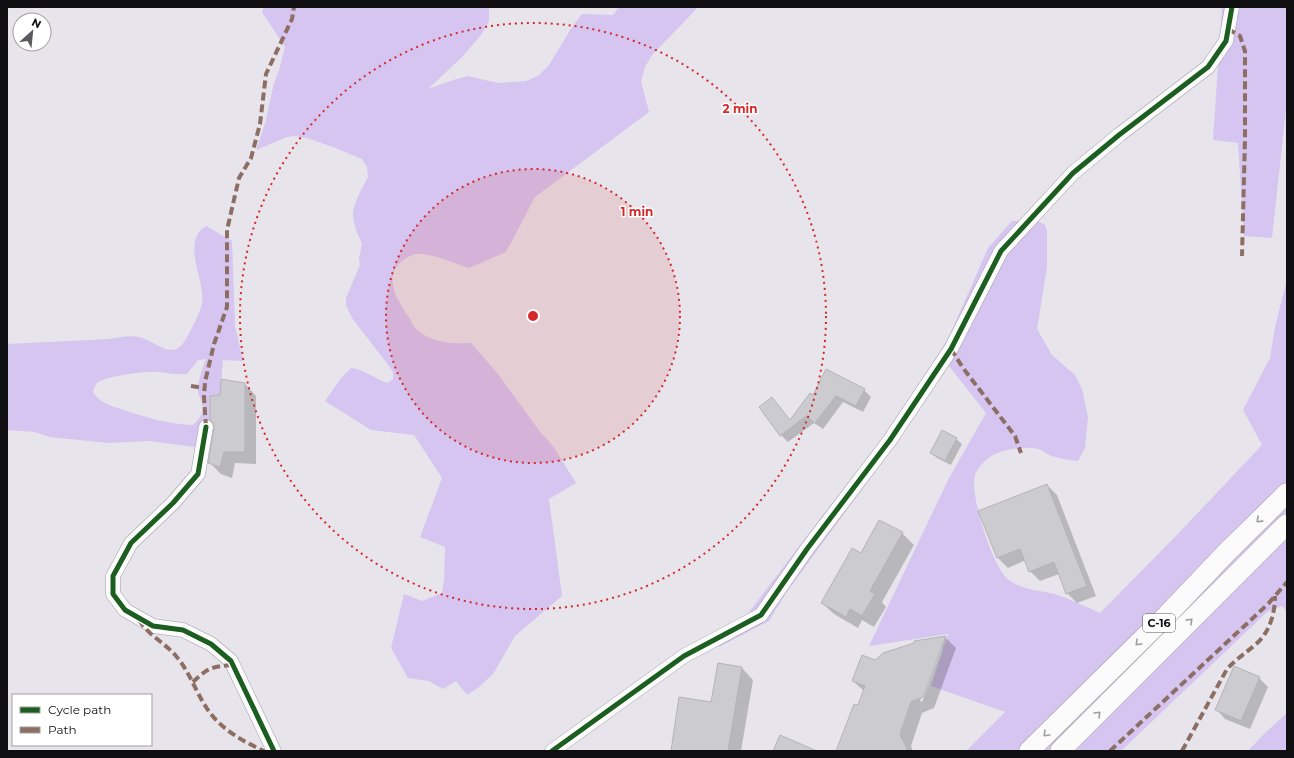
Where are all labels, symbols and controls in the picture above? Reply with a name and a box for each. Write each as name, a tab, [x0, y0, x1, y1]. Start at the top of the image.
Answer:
north arrow	[12, 12, 52, 52]
text: N	[29, 15, 44, 31]
text: 2 min	[723, 101, 757, 116]
text: 1 min	[621, 204, 653, 219]
centre of rings	[526, 309, 540, 323]
one-way arrow	[1256, 515, 1264, 523]
road number: C-16	[1143, 614, 1175, 632]
one-way arrow	[1185, 619, 1192, 626]
one-way arrow	[1135, 638, 1143, 646]
legend	[12, 694, 152, 746]
text: Cycle path	[48, 702, 111, 717]
one-way arrow	[1093, 711, 1101, 718]
text: Path	[48, 722, 77, 737]
one-way arrow	[1043, 730, 1051, 737]

